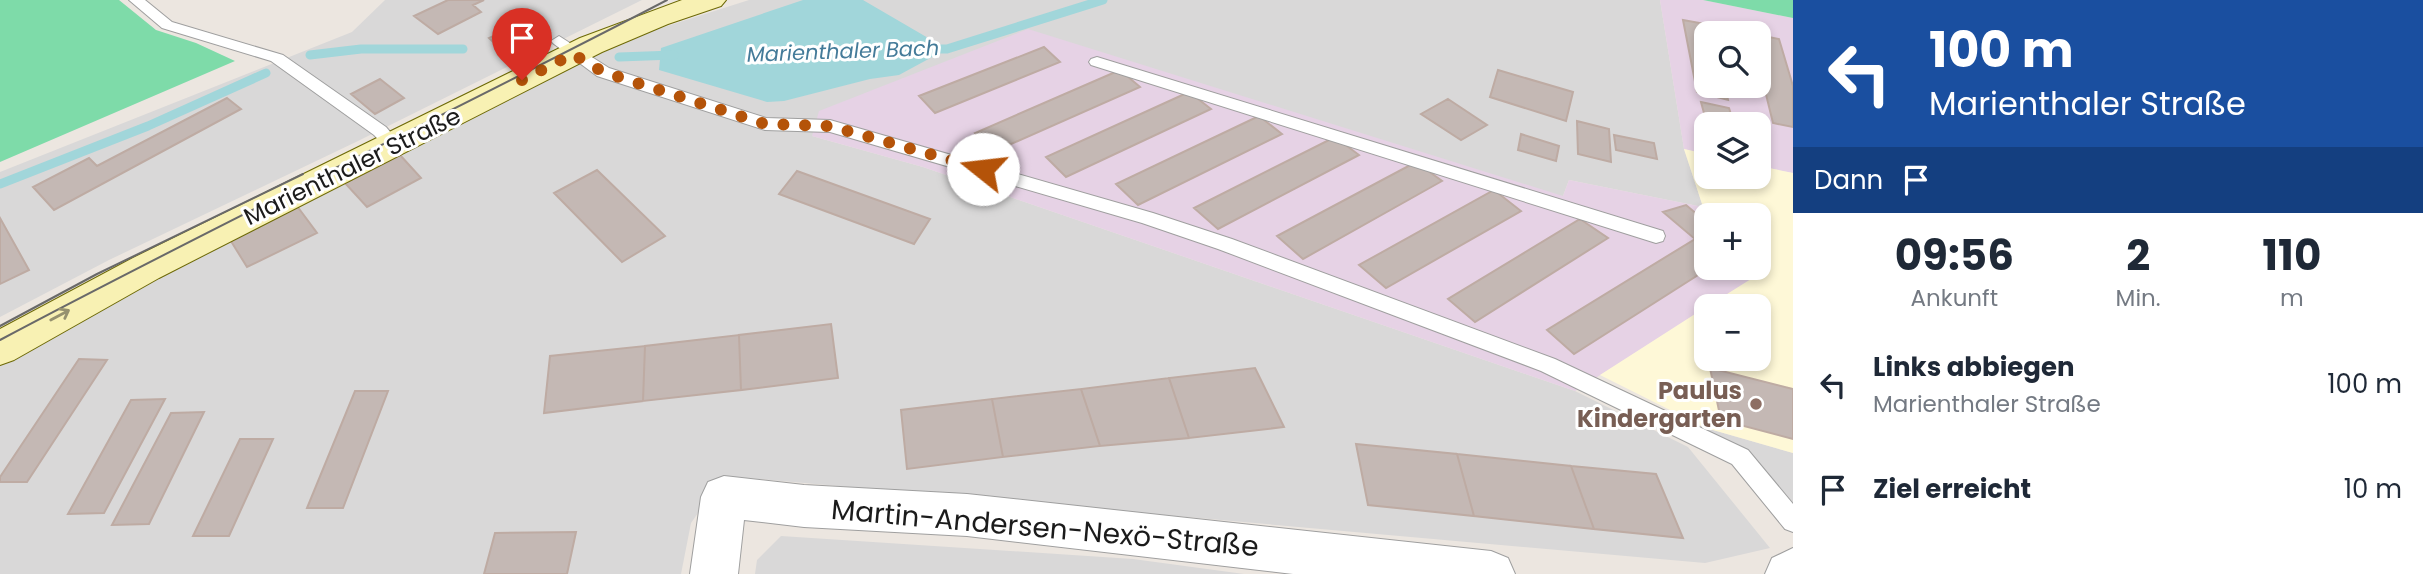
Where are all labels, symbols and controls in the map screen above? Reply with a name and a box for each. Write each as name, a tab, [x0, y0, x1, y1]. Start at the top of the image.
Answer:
pin	[492, 8, 552, 80]
text: 100 m	[1929, 16, 2074, 84]
icon: arrive	[503, 19, 541, 57]
map controls	[1694, 21, 1771, 371]
button: search	[1694, 21, 1771, 98]
icon: left	[1814, 28, 1905, 119]
water label: Marienthaler Bach	[746, 33, 940, 69]
text: Marienthaler Straße	[1929, 81, 2246, 126]
street label: Marienthaler Straße	[238, 99, 466, 233]
button: layers	[1694, 112, 1771, 189]
position arrow	[946, 132, 1020, 206]
icon: arrive	[1897, 161, 1935, 199]
text: Dann	[1814, 162, 1883, 198]
button: +	[1694, 203, 1771, 280]
text: 09:56	[1895, 226, 2014, 285]
text: 2	[2126, 226, 2150, 285]
text: 110	[2262, 226, 2321, 285]
text: Ankunft	[1911, 282, 1998, 314]
text: Min.	[2116, 282, 2161, 314]
text: m	[2280, 282, 2304, 314]
button: −	[1694, 294, 1771, 371]
one-way arrow	[49, 308, 69, 322]
text: Links abbiegen	[1873, 349, 2075, 385]
icon: left	[1814, 366, 1852, 404]
text: 100 m	[2327, 366, 2402, 402]
place label: Paulus Kindergarten	[1577, 374, 1742, 435]
text: Marienthaler Straße	[1873, 388, 2101, 420]
marker: Paulus Kindergarten	[1748, 396, 1764, 412]
icon: arrive	[1814, 471, 1852, 509]
text: Ziel erreicht	[1873, 471, 2031, 507]
text: 10 m	[2344, 471, 2402, 507]
street label: Martin-Andersen-Nexö-Straße	[830, 490, 1260, 566]

